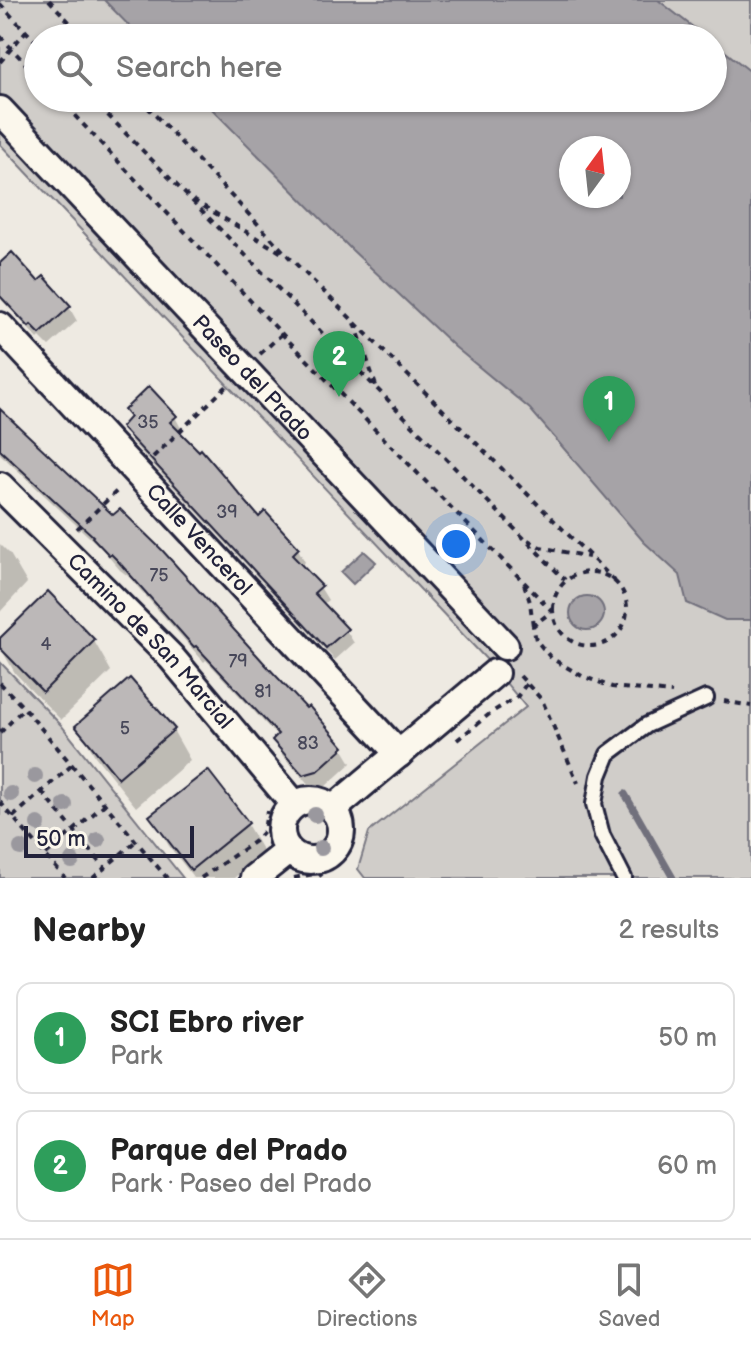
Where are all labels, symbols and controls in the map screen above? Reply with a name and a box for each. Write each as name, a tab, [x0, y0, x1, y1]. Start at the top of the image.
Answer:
search box	[24, 24, 727, 112]
icon: search	[52, 46, 96, 90]
text: Search here	[116, 50, 282, 86]
north arrow	[559, 136, 631, 208]
street label: Paseo del Prado	[187, 309, 318, 447]
pin: 2	[313, 331, 365, 397]
pin: 1	[583, 376, 635, 442]
house number: 35	[137, 412, 159, 433]
street label: Calle Vencerol	[140, 478, 258, 601]
house number: 39	[216, 502, 238, 523]
your location	[436, 524, 476, 564]
street label: Camino de San Marcial	[62, 548, 239, 734]
house number: 75	[149, 565, 169, 586]
house number: 4	[41, 634, 52, 655]
house number: 79	[228, 651, 248, 672]
house number: 81	[254, 681, 272, 702]
house number: 5	[120, 718, 130, 739]
house number: 83	[297, 733, 319, 754]
scale bar	[24, 822, 194, 858]
text: 50 m	[36, 826, 86, 853]
text: Nearby	[32, 910, 146, 951]
text: 2 results	[619, 915, 719, 946]
text: SCI Ebro river	[110, 1005, 304, 1041]
text: 1	[55, 1023, 65, 1054]
text: 50 m	[658, 1023, 717, 1054]
text: Park	[110, 1041, 162, 1072]
text: Parque del Prado	[110, 1133, 348, 1169]
text: 2	[52, 1151, 68, 1182]
text: 60 m	[657, 1151, 717, 1182]
text: Park · Paseo del Prado	[110, 1169, 372, 1200]
tab: Map	[91, 1258, 135, 1333]
tab: Directions	[316, 1258, 417, 1333]
tab: Saved	[599, 1258, 660, 1333]

